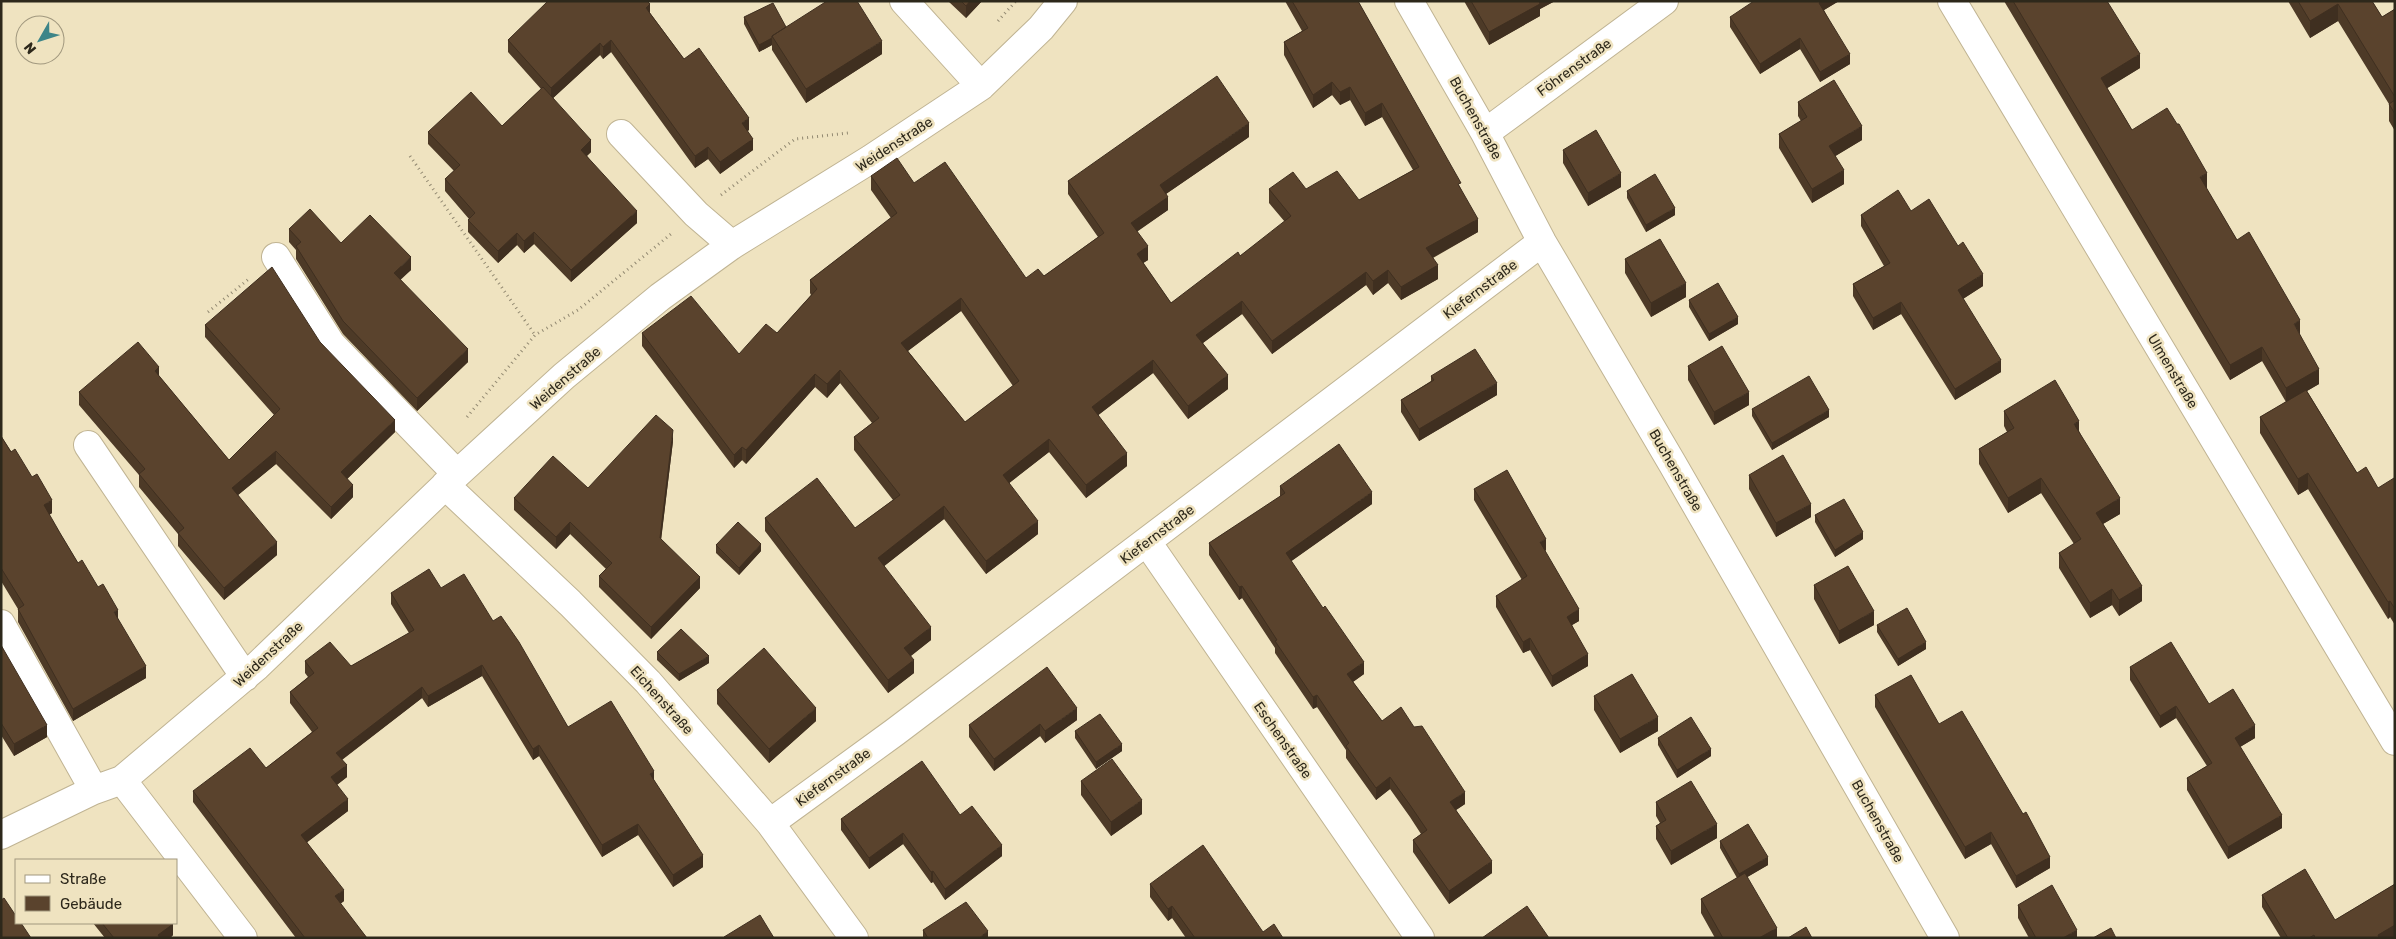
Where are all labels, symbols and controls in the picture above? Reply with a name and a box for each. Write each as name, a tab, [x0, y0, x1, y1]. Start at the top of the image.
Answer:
north arrow	[15, 15, 65, 65]
street label: Föhrenstraße	[1534, 35, 1615, 100]
text: N	[21, 39, 40, 57]
street label: Buchenstraße	[1446, 74, 1505, 163]
street label: Weidenstraße	[853, 113, 936, 176]
street label: Kiefernstraße	[1440, 256, 1521, 323]
street label: Ulmenstraße	[2144, 331, 2201, 412]
street label: Weidenstraße	[526, 343, 604, 414]
street label: Buchenstraße	[1645, 426, 1706, 514]
street label: Kiefernstraße	[1117, 501, 1198, 568]
street label: Weidenstraße	[230, 618, 307, 691]
street label: Eichenstraße	[627, 663, 697, 738]
street label: Eschenstraße	[1250, 699, 1315, 782]
street label: Kiefernstraße	[793, 745, 874, 810]
street label: Buchenstraße	[1848, 777, 1907, 866]
legend	[15, 859, 178, 924]
text: Straße	[60, 870, 106, 888]
text: Gebäude	[60, 895, 122, 913]

